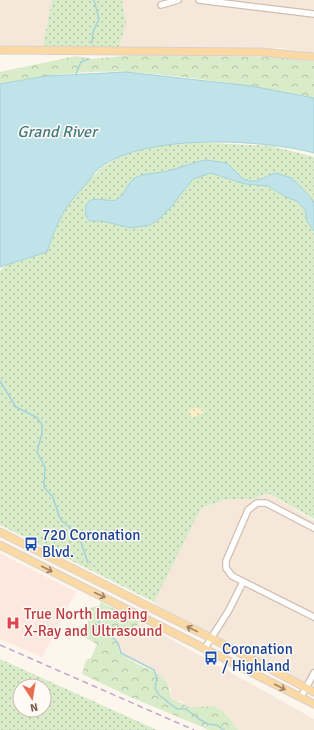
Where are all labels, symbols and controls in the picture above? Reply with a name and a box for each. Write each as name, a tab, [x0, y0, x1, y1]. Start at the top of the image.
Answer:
water label: Grand River	[17, 122, 99, 142]
place label: 720 Coronation Blvd.	[42, 526, 140, 561]
bus stop icon: 720 Coronation Blvd.	[23, 536, 39, 552]
one-way arrow	[41, 566, 53, 573]
one-way arrow	[94, 592, 106, 599]
place label: True North Imaging X-Ray and Ultrasound	[24, 605, 162, 640]
hospital icon: True North Imaging X-Ray and Ultrasound	[5, 615, 21, 631]
one-way arrow	[187, 624, 199, 632]
place label: Coronation / Highland	[222, 640, 293, 675]
bus stop icon: Coronation / Highland	[203, 650, 219, 666]
north arrow	[12, 678, 52, 718]
one-way arrow	[274, 683, 286, 691]
text: N	[29, 700, 39, 714]

